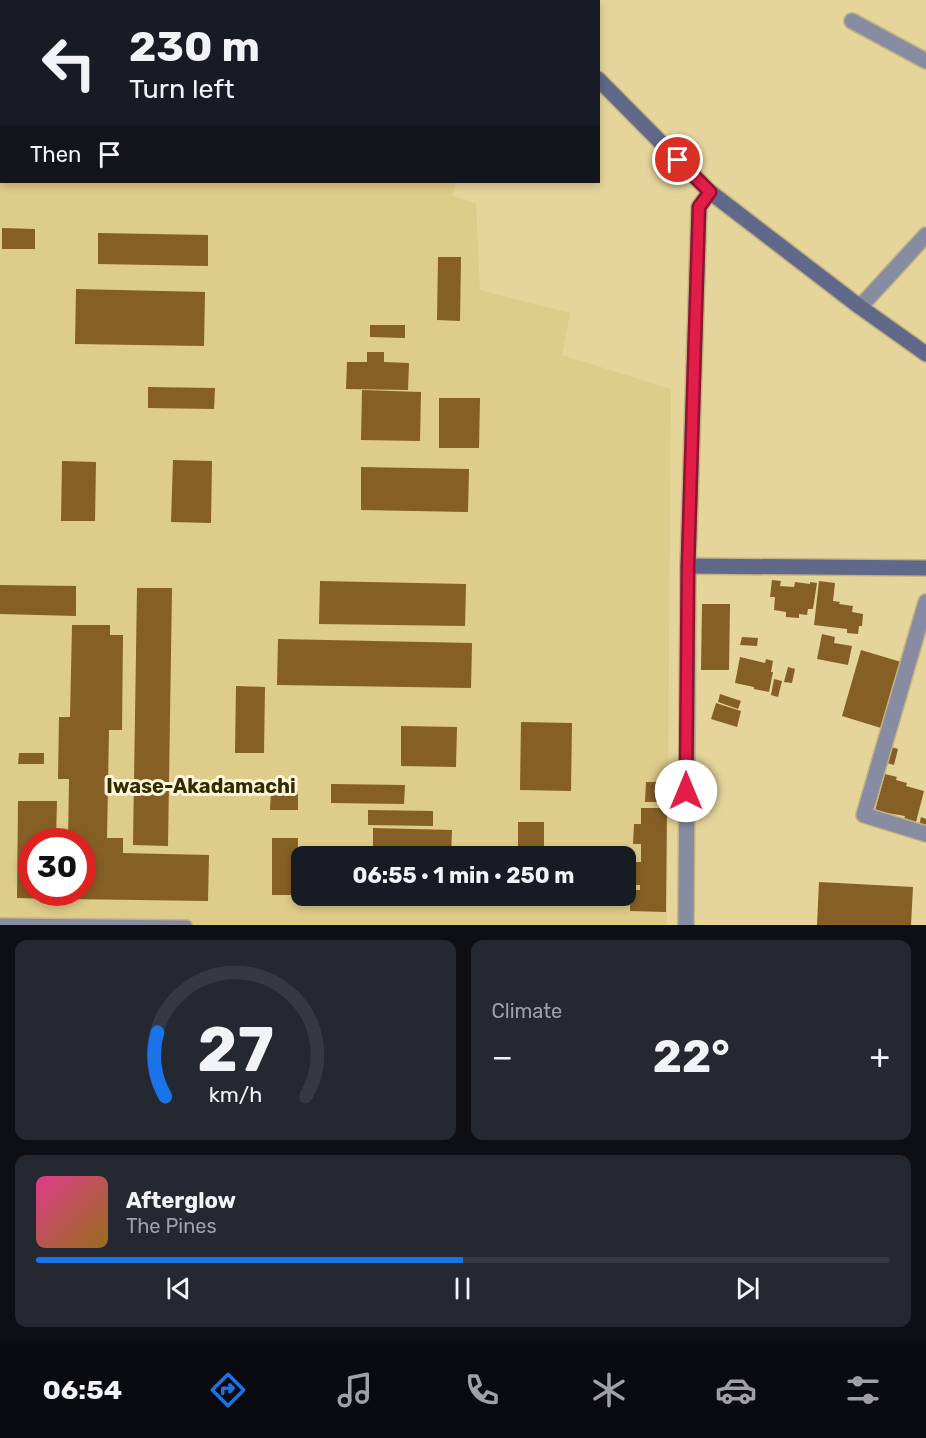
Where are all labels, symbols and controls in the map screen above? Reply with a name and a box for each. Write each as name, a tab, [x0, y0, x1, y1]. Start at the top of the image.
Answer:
text: 230 m	[129, 22, 260, 72]
icon: left	[30, 24, 108, 102]
text: Turn left	[129, 73, 234, 105]
pin	[652, 134, 703, 185]
icon: arrive	[93, 138, 126, 171]
text: Then	[30, 141, 81, 168]
icon: arrive	[661, 143, 694, 176]
position arrow	[654, 759, 718, 823]
district label: Iwase-Akadamachi	[106, 774, 296, 798]
speed limit sign: 30	[18, 828, 96, 906]
text: 06:55 · 1 min · 250 m	[353, 862, 574, 889]
text: Climate	[492, 999, 562, 1023]
text: 27	[197, 1013, 273, 1087]
text: 22°	[653, 1030, 730, 1083]
text: −	[492, 1037, 513, 1076]
text: +	[869, 1037, 890, 1076]
text: km/h	[208, 1082, 262, 1107]
text: Afterglow	[126, 1187, 236, 1214]
text: The Pines	[126, 1214, 217, 1238]
icon: previous	[162, 1272, 195, 1305]
icon: pause	[446, 1272, 479, 1305]
icon: next	[731, 1272, 764, 1305]
icon: directions	[207, 1369, 249, 1411]
icon: music	[334, 1369, 376, 1411]
icon: phone	[461, 1369, 503, 1411]
icon: climate	[588, 1369, 630, 1411]
icon: car	[715, 1369, 757, 1411]
icon: filters	[842, 1369, 884, 1411]
text: 06:54	[42, 1374, 122, 1406]

